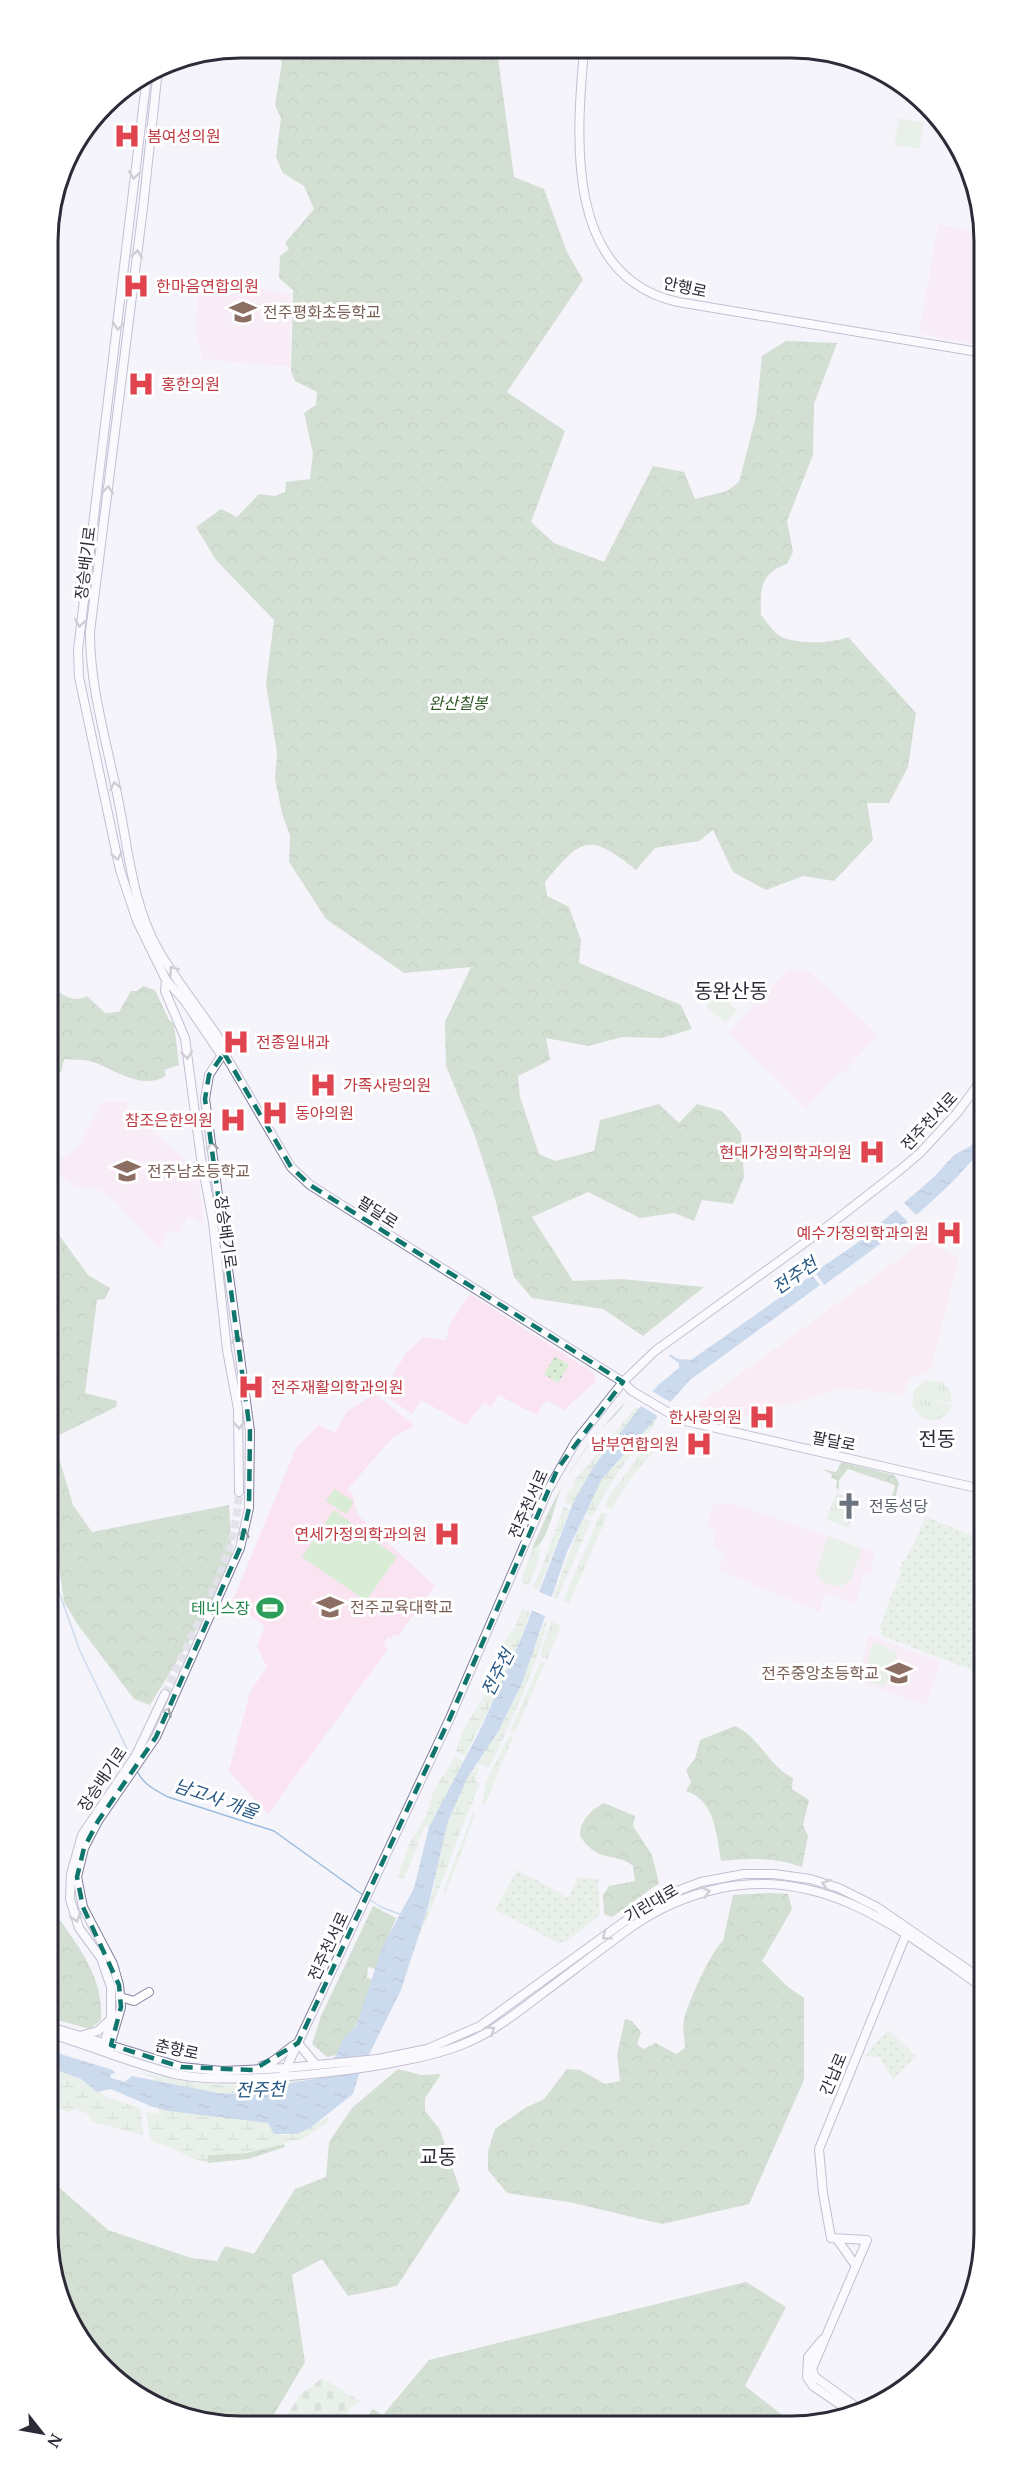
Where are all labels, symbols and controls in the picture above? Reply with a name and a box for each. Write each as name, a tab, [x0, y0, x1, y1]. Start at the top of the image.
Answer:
hospital icon: 봄여성의원	[112, 121, 142, 151]
place label: 봄여성의원	[147, 125, 221, 147]
one-way arrow	[128, 170, 140, 179]
one-way arrow	[131, 250, 143, 259]
hospital icon: 한마음연합의원	[121, 271, 151, 301]
street label: 안행로	[661, 272, 709, 302]
place label: 한마음연합의원	[156, 275, 259, 297]
school or university icon: 전주평화초등학교	[228, 297, 258, 327]
place label: 전주평화초등학교	[263, 301, 381, 323]
one-way arrow	[113, 321, 125, 330]
hospital icon: 홍한의원	[126, 369, 156, 399]
place label: 홍한의원	[161, 373, 220, 395]
one-way arrow	[101, 485, 113, 494]
street label: 장승배기로	[70, 525, 100, 601]
one-way arrow	[75, 618, 87, 628]
park label: 완산칠봉	[429, 692, 489, 714]
one-way arrow	[109, 781, 122, 791]
one-way arrow	[110, 851, 123, 861]
one-way arrow	[169, 966, 180, 977]
district label: 동완산동	[694, 977, 768, 1004]
hospital icon: 전종일내과	[221, 1027, 251, 1057]
place label: 전종일내과	[256, 1031, 330, 1053]
one-way arrow	[181, 1051, 193, 1060]
hospital icon: 가족사랑의원	[308, 1070, 338, 1100]
place label: 가족사랑의원	[343, 1074, 431, 1096]
street label: 전주천서로	[896, 1086, 962, 1155]
hospital icon: 동아의원	[260, 1098, 290, 1128]
place label: 동아의원	[295, 1102, 354, 1124]
hospital icon: 참조은한의원	[218, 1105, 248, 1135]
place label: 참조은한의원	[125, 1109, 213, 1131]
hospital icon: 현대가정의학과의원	[857, 1137, 887, 1167]
one-way arrow	[206, 1141, 218, 1151]
place label: 현대가정의학과의원	[720, 1141, 852, 1163]
school or university icon: 전주남초등학교	[112, 1156, 142, 1186]
place label: 전주남초등학교	[147, 1160, 250, 1182]
street label: 팔달로	[353, 1191, 403, 1233]
street label: 장승배기로	[210, 1194, 242, 1270]
hospital icon: 예수가정의학과의원	[934, 1218, 964, 1248]
place label: 예수가정의학과의원	[797, 1222, 929, 1244]
water label: 전주천	[767, 1250, 824, 1299]
one-way arrow	[231, 1335, 244, 1344]
hospital icon: 전주재활의학과의원	[236, 1372, 266, 1402]
place label: 전주재활의학과의원	[271, 1376, 403, 1398]
hospital icon: 한사랑의원	[747, 1402, 777, 1432]
place label: 한사랑의원	[668, 1406, 742, 1428]
one-way arrow	[232, 1421, 245, 1430]
district label: 전동	[919, 1425, 955, 1452]
street label: 팔달로	[810, 1426, 858, 1456]
hospital icon: 남부연합의원	[684, 1429, 714, 1459]
place label: 남부연합의원	[591, 1433, 679, 1455]
street label: 전주천서로	[503, 1466, 553, 1542]
church icon: 전동성당	[834, 1491, 864, 1521]
place label: 전동성당	[869, 1495, 928, 1517]
hospital icon: 연세가정의학과의원	[432, 1519, 462, 1549]
place label: 연세가정의학과의원	[295, 1523, 427, 1545]
one-way arrow	[236, 1528, 249, 1538]
school or university icon: 전주교육대학교	[315, 1592, 345, 1622]
sports icon: 테니스장	[255, 1593, 285, 1623]
place label: 전주교육대학교	[350, 1596, 453, 1618]
place label: 테니스장	[191, 1597, 250, 1619]
water label: 전주천	[475, 1643, 520, 1700]
school or university icon: 전주중앙초등학교	[884, 1658, 914, 1688]
place label: 전주중앙초등학교	[761, 1662, 879, 1684]
one-way arrow	[160, 1707, 172, 1718]
street label: 장승배기로	[72, 1742, 132, 1816]
water label: 남고사 개울	[171, 1772, 263, 1824]
street label: 기린대로	[620, 1879, 682, 1927]
one-way arrow	[821, 1879, 832, 1891]
one-way arrow	[701, 1886, 711, 1899]
street label: 전주천서로	[302, 1908, 354, 1984]
one-way arrow	[69, 1912, 81, 1923]
one-way arrow	[601, 1929, 612, 1940]
one-way arrow	[484, 2027, 495, 2038]
street label: 춘향로	[153, 2034, 201, 2064]
street label: 간납로	[814, 2049, 852, 2099]
water label: 전주천	[235, 2077, 287, 2101]
district label: 교동	[420, 2143, 456, 2170]
north arrow	[12, 2403, 72, 2463]
text: N	[42, 2430, 68, 2452]

